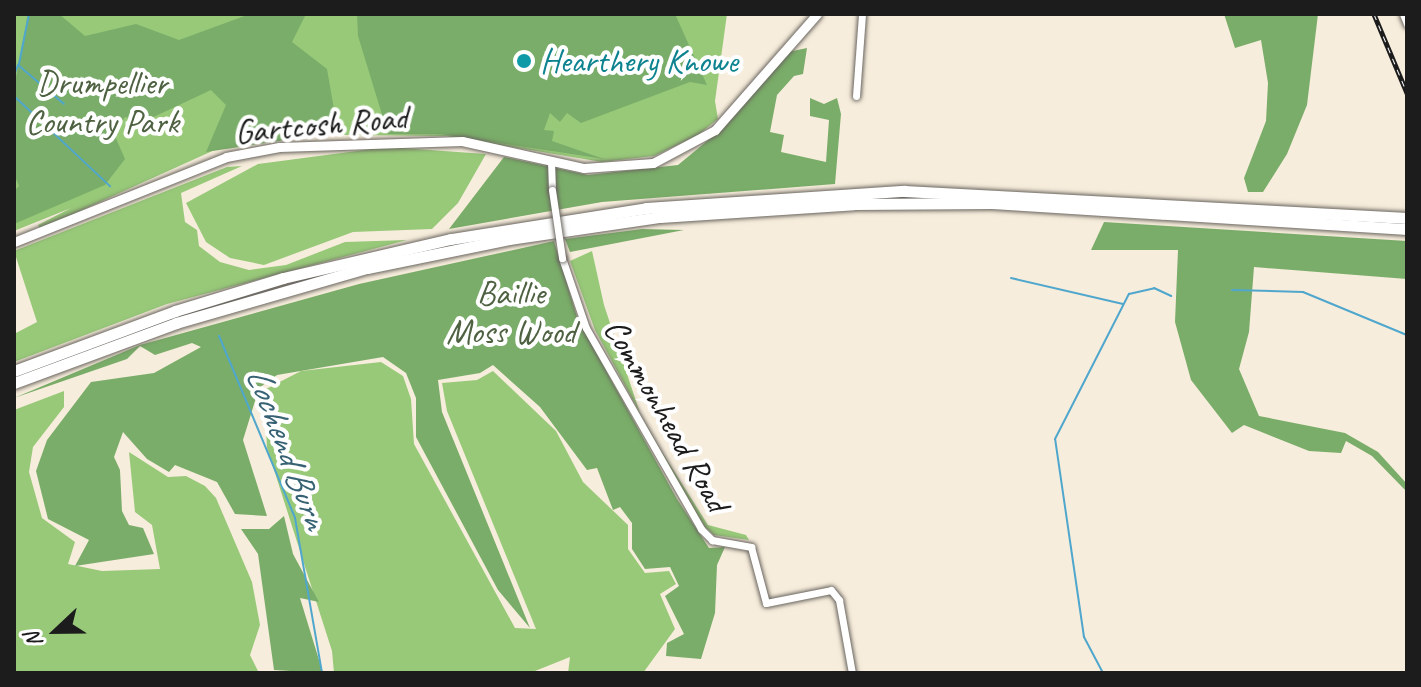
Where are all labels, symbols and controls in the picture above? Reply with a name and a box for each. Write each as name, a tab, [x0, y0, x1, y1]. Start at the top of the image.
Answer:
place label: Hearthery Knowe	[540, 41, 737, 81]
marker: Hearthery Knowe	[515, 52, 533, 70]
park label: Drumpellier Country Park	[25, 62, 179, 142]
street label: Gartcosh Road	[234, 96, 408, 152]
park label: Baillie Moss Wood	[446, 272, 576, 352]
street label: Commonhead Road	[595, 312, 739, 518]
water label: Lochend Burn	[237, 361, 337, 535]
north arrow	[16, 591, 96, 671]
text: N	[18, 628, 49, 652]

